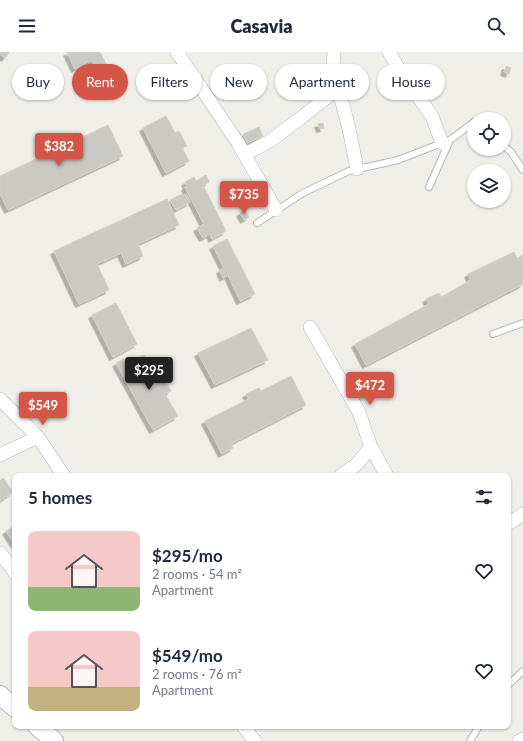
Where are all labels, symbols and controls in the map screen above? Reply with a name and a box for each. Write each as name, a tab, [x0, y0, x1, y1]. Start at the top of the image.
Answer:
icon: menu	[16, 15, 38, 37]
text: Casavia	[230, 15, 293, 37]
icon: search	[485, 15, 507, 37]
chip: Buy	[12, 64, 64, 100]
chip: Rent	[72, 64, 128, 100]
chip: Filters	[136, 64, 202, 100]
chip: New	[210, 64, 267, 100]
chip: Apartment	[275, 64, 369, 100]
chip: House	[377, 64, 445, 100]
map controls	[467, 112, 511, 208]
button: locate	[467, 112, 511, 156]
pin: $382	[35, 133, 83, 167]
text: $382	[44, 138, 74, 154]
button: layers	[467, 164, 511, 208]
pin: $735	[220, 181, 268, 215]
text: $735	[229, 186, 259, 202]
pin: $295	[125, 357, 173, 391]
text: $295	[134, 362, 164, 378]
pin: $472	[346, 372, 394, 406]
text: $472	[355, 377, 385, 393]
pin: $549	[19, 392, 67, 426]
text: $549	[28, 397, 58, 413]
icon: filters	[473, 486, 495, 508]
text: 5 homes	[28, 487, 92, 508]
text: $295/mo	[152, 545, 223, 566]
icon: home	[60, 547, 108, 595]
icon: heart	[473, 560, 495, 582]
text: 2 rooms · 54 m²	[152, 566, 242, 582]
text: Apartment	[152, 582, 213, 598]
text: $549/mo	[152, 645, 223, 666]
icon: home	[60, 647, 108, 695]
icon: heart	[473, 660, 495, 682]
text: 2 rooms · 76 m²	[152, 666, 242, 682]
text: Apartment	[152, 682, 213, 698]

